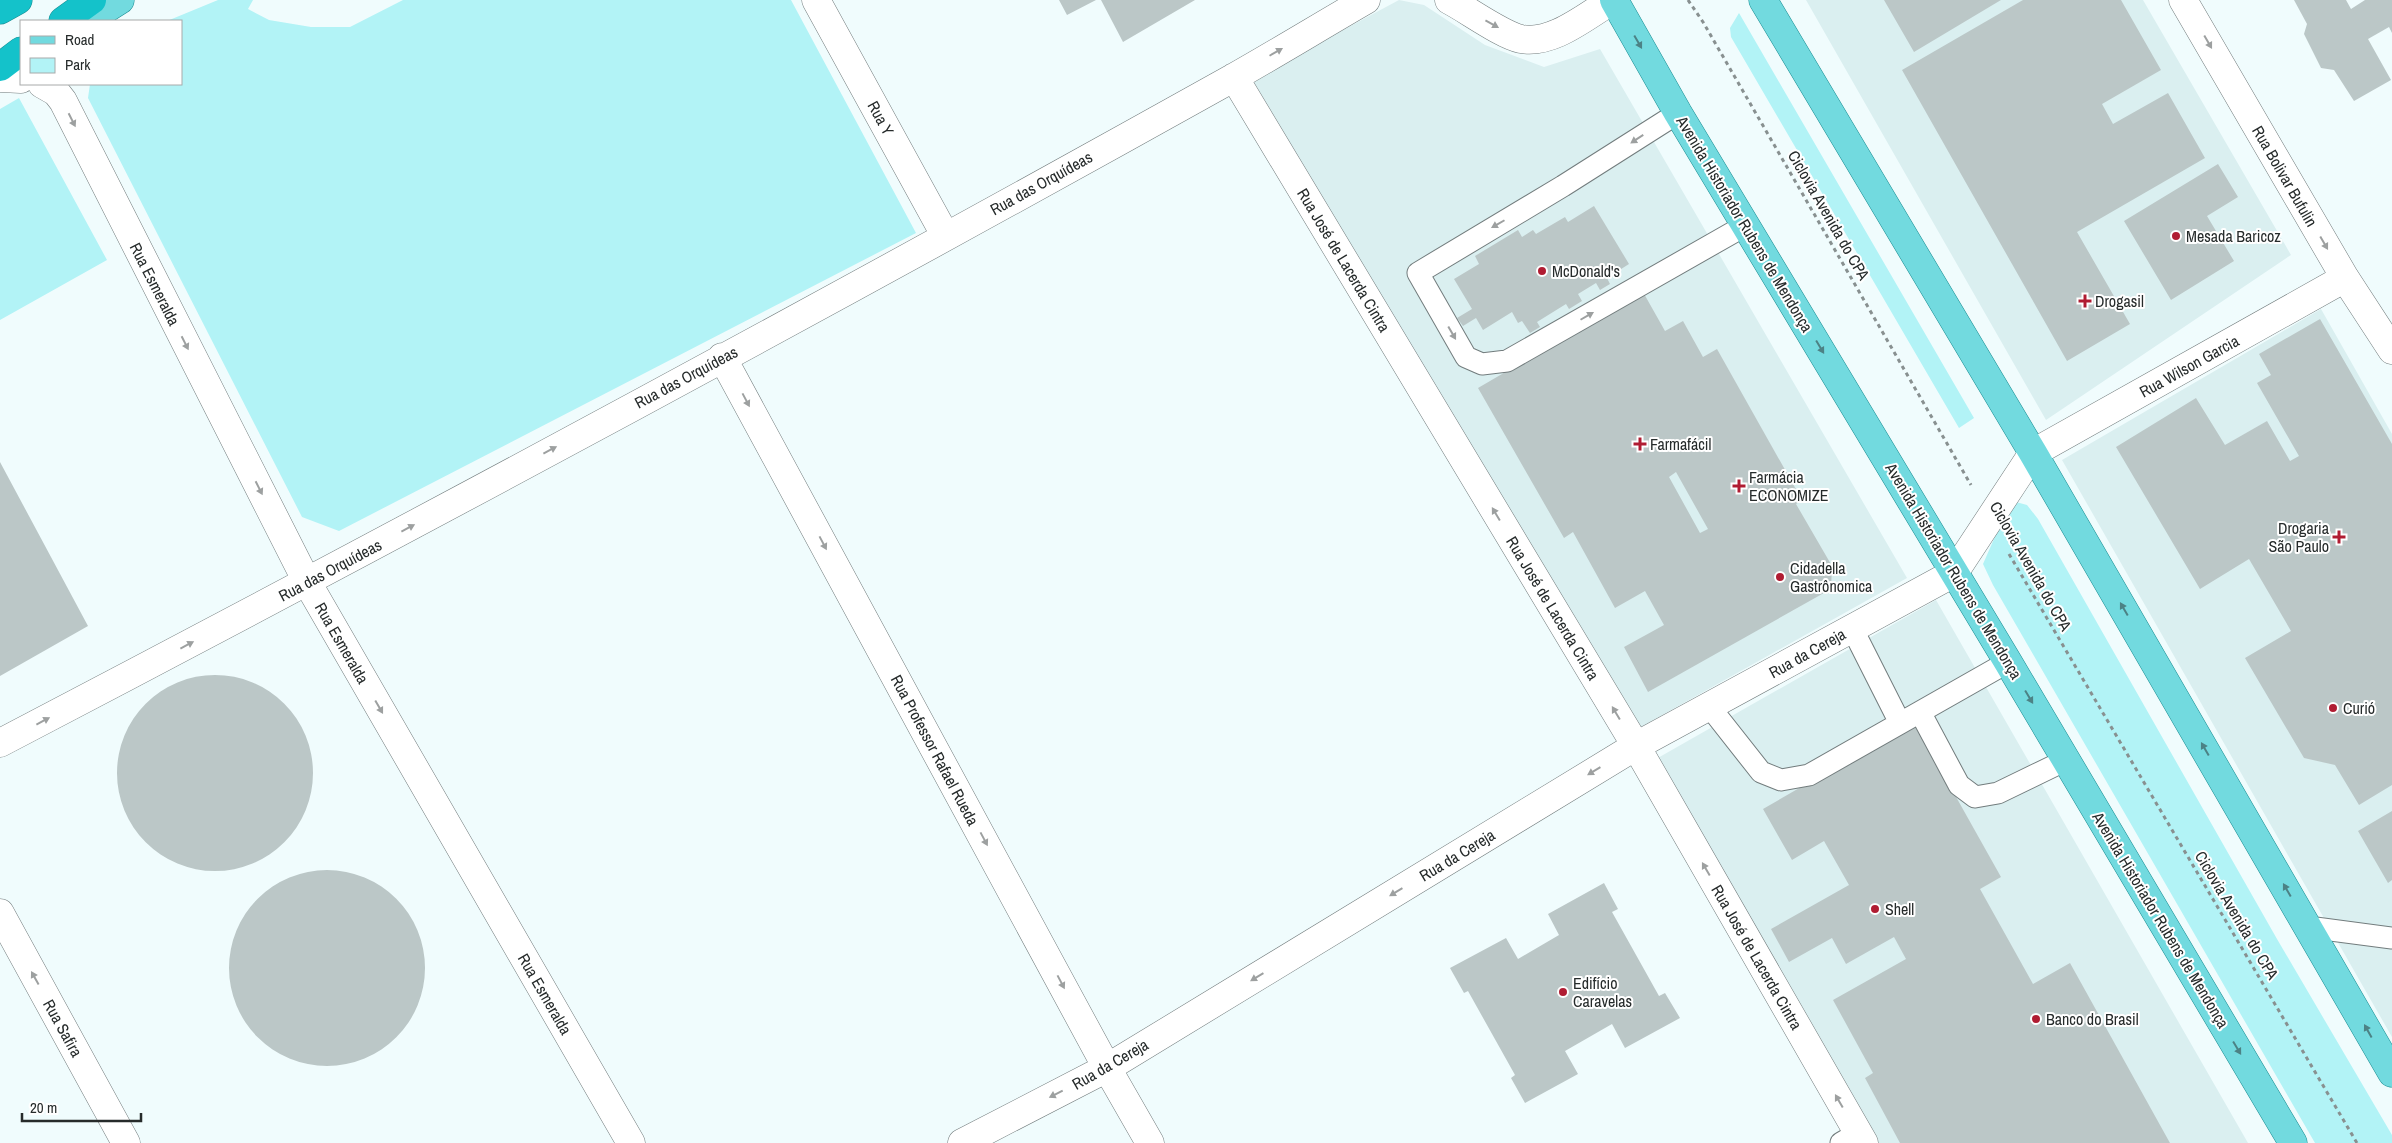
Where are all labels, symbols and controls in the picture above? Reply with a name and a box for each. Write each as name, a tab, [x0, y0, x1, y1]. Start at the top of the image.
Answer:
legend	[20, 20, 182, 85]
one-way arrow	[1484, 20, 1499, 28]
text: Road	[65, 29, 94, 50]
one-way arrow	[1634, 36, 1643, 49]
one-way arrow	[2203, 36, 2212, 49]
one-way arrow	[1269, 48, 1283, 57]
text: Park	[65, 54, 91, 75]
street label: Rua Y	[863, 97, 900, 139]
street label: Avenida Historiador Rubens de Mendonça	[1671, 111, 1819, 337]
one-way arrow	[68, 113, 76, 127]
street label: Rua Bolivar Bufulin	[2247, 122, 2323, 230]
one-way arrow	[1630, 135, 1643, 144]
street label: Rua das Orquídeas	[986, 146, 1096, 220]
street label: Ciclovia Avenida do CPA	[1783, 146, 1875, 284]
street label: Rua José de Lacerda Cintra	[1292, 184, 1396, 337]
one-way arrow	[1492, 219, 1505, 228]
place label: Mesada Baricoz	[2186, 225, 2281, 247]
marker: Mesada Baricoz	[2170, 230, 2182, 242]
one-way arrow	[2320, 237, 2329, 250]
street label: Rua Esmeralda	[125, 239, 186, 330]
place label: McDonald's	[1552, 260, 1620, 282]
marker: McDonald's	[1536, 265, 1548, 277]
place label: Drogasil	[2095, 290, 2144, 312]
marker: Drogasil	[2079, 295, 2091, 307]
one-way arrow	[1580, 312, 1594, 320]
one-way arrow	[1448, 326, 1457, 339]
street label: Rua Wilson Garcia	[2135, 329, 2243, 402]
one-way arrow	[181, 336, 189, 350]
street label: Rua das Orquídeas	[631, 341, 741, 413]
one-way arrow	[1815, 341, 1824, 354]
one-way arrow	[741, 393, 750, 406]
place label: Farmafácil	[1650, 433, 1711, 455]
marker: Farmafácil	[1634, 438, 1646, 450]
one-way arrow	[543, 446, 558, 454]
street label: Avenida Historiador Rubens de Mendonça	[1880, 458, 2028, 684]
place label: Farmácia ECONOMIZE	[1749, 466, 1828, 506]
marker: Farmácia ECONOMIZE	[1733, 480, 1745, 492]
one-way arrow	[255, 481, 263, 495]
street label: Ciclovia Avenida do CPA	[1985, 497, 2077, 635]
one-way arrow	[1492, 507, 1501, 520]
place label: Drogaria São Paulo	[2268, 517, 2330, 557]
one-way arrow	[401, 523, 414, 532]
marker: Drogaria São Paulo	[2333, 531, 2345, 543]
street label: Rua José de Lacerda Cintra	[1501, 532, 1605, 685]
street label: Rua das Orquídeas	[275, 534, 385, 606]
one-way arrow	[819, 535, 827, 550]
place label: Cidadella Gastrônomica	[1790, 557, 1873, 597]
marker: Cidadella Gastrônomica	[1774, 571, 1786, 583]
street label: Rua Esmeralda	[310, 598, 374, 688]
one-way arrow	[2119, 602, 2128, 615]
street label: Rua da Cereja	[1765, 623, 1850, 683]
one-way arrow	[180, 641, 194, 649]
street label: Rua Professor Rafael Rueda	[886, 671, 984, 830]
one-way arrow	[2024, 691, 2033, 704]
place label: Curió	[2343, 697, 2375, 719]
one-way arrow	[375, 700, 383, 714]
marker: Curió	[2327, 702, 2339, 714]
one-way arrow	[1612, 706, 1621, 719]
one-way arrow	[36, 717, 50, 725]
one-way arrow	[2201, 743, 2210, 756]
one-way arrow	[1588, 767, 1601, 776]
street label: Avenida Historiador Rubens de Mendonça	[2087, 807, 2235, 1033]
street label: Rua da Cereja	[1415, 823, 1500, 886]
one-way arrow	[979, 833, 988, 846]
street label: Ciclovia Avenida do CPA	[2190, 847, 2284, 984]
one-way arrow	[1702, 862, 1711, 875]
street label: Rua José de Lacerda Cintra	[1706, 880, 1808, 1034]
one-way arrow	[2283, 882, 2291, 897]
one-way arrow	[1389, 888, 1402, 897]
place label: Shell	[1885, 898, 1914, 920]
marker: Shell	[1869, 903, 1881, 915]
street label: Rua Esmeralda	[513, 949, 577, 1039]
one-way arrow	[31, 971, 40, 984]
one-way arrow	[1250, 972, 1263, 981]
place label: Edifício Caravelas	[1573, 972, 1632, 1012]
one-way arrow	[1057, 975, 1065, 990]
marker: Edifício Caravelas	[1557, 986, 1569, 998]
street label: Rua Safira	[38, 995, 88, 1061]
place label: Banco do Brasil	[2046, 1008, 2139, 1030]
marker: Banco do Brasil	[2030, 1013, 2042, 1025]
one-way arrow	[2364, 1023, 2372, 1038]
street label: Rua da Cereja	[1068, 1033, 1153, 1095]
one-way arrow	[2232, 1041, 2241, 1054]
scale bar	[22, 1090, 141, 1122]
one-way arrow	[1049, 1090, 1064, 1098]
one-way arrow	[1835, 1094, 1844, 1107]
text: 20 m	[30, 1097, 57, 1118]

